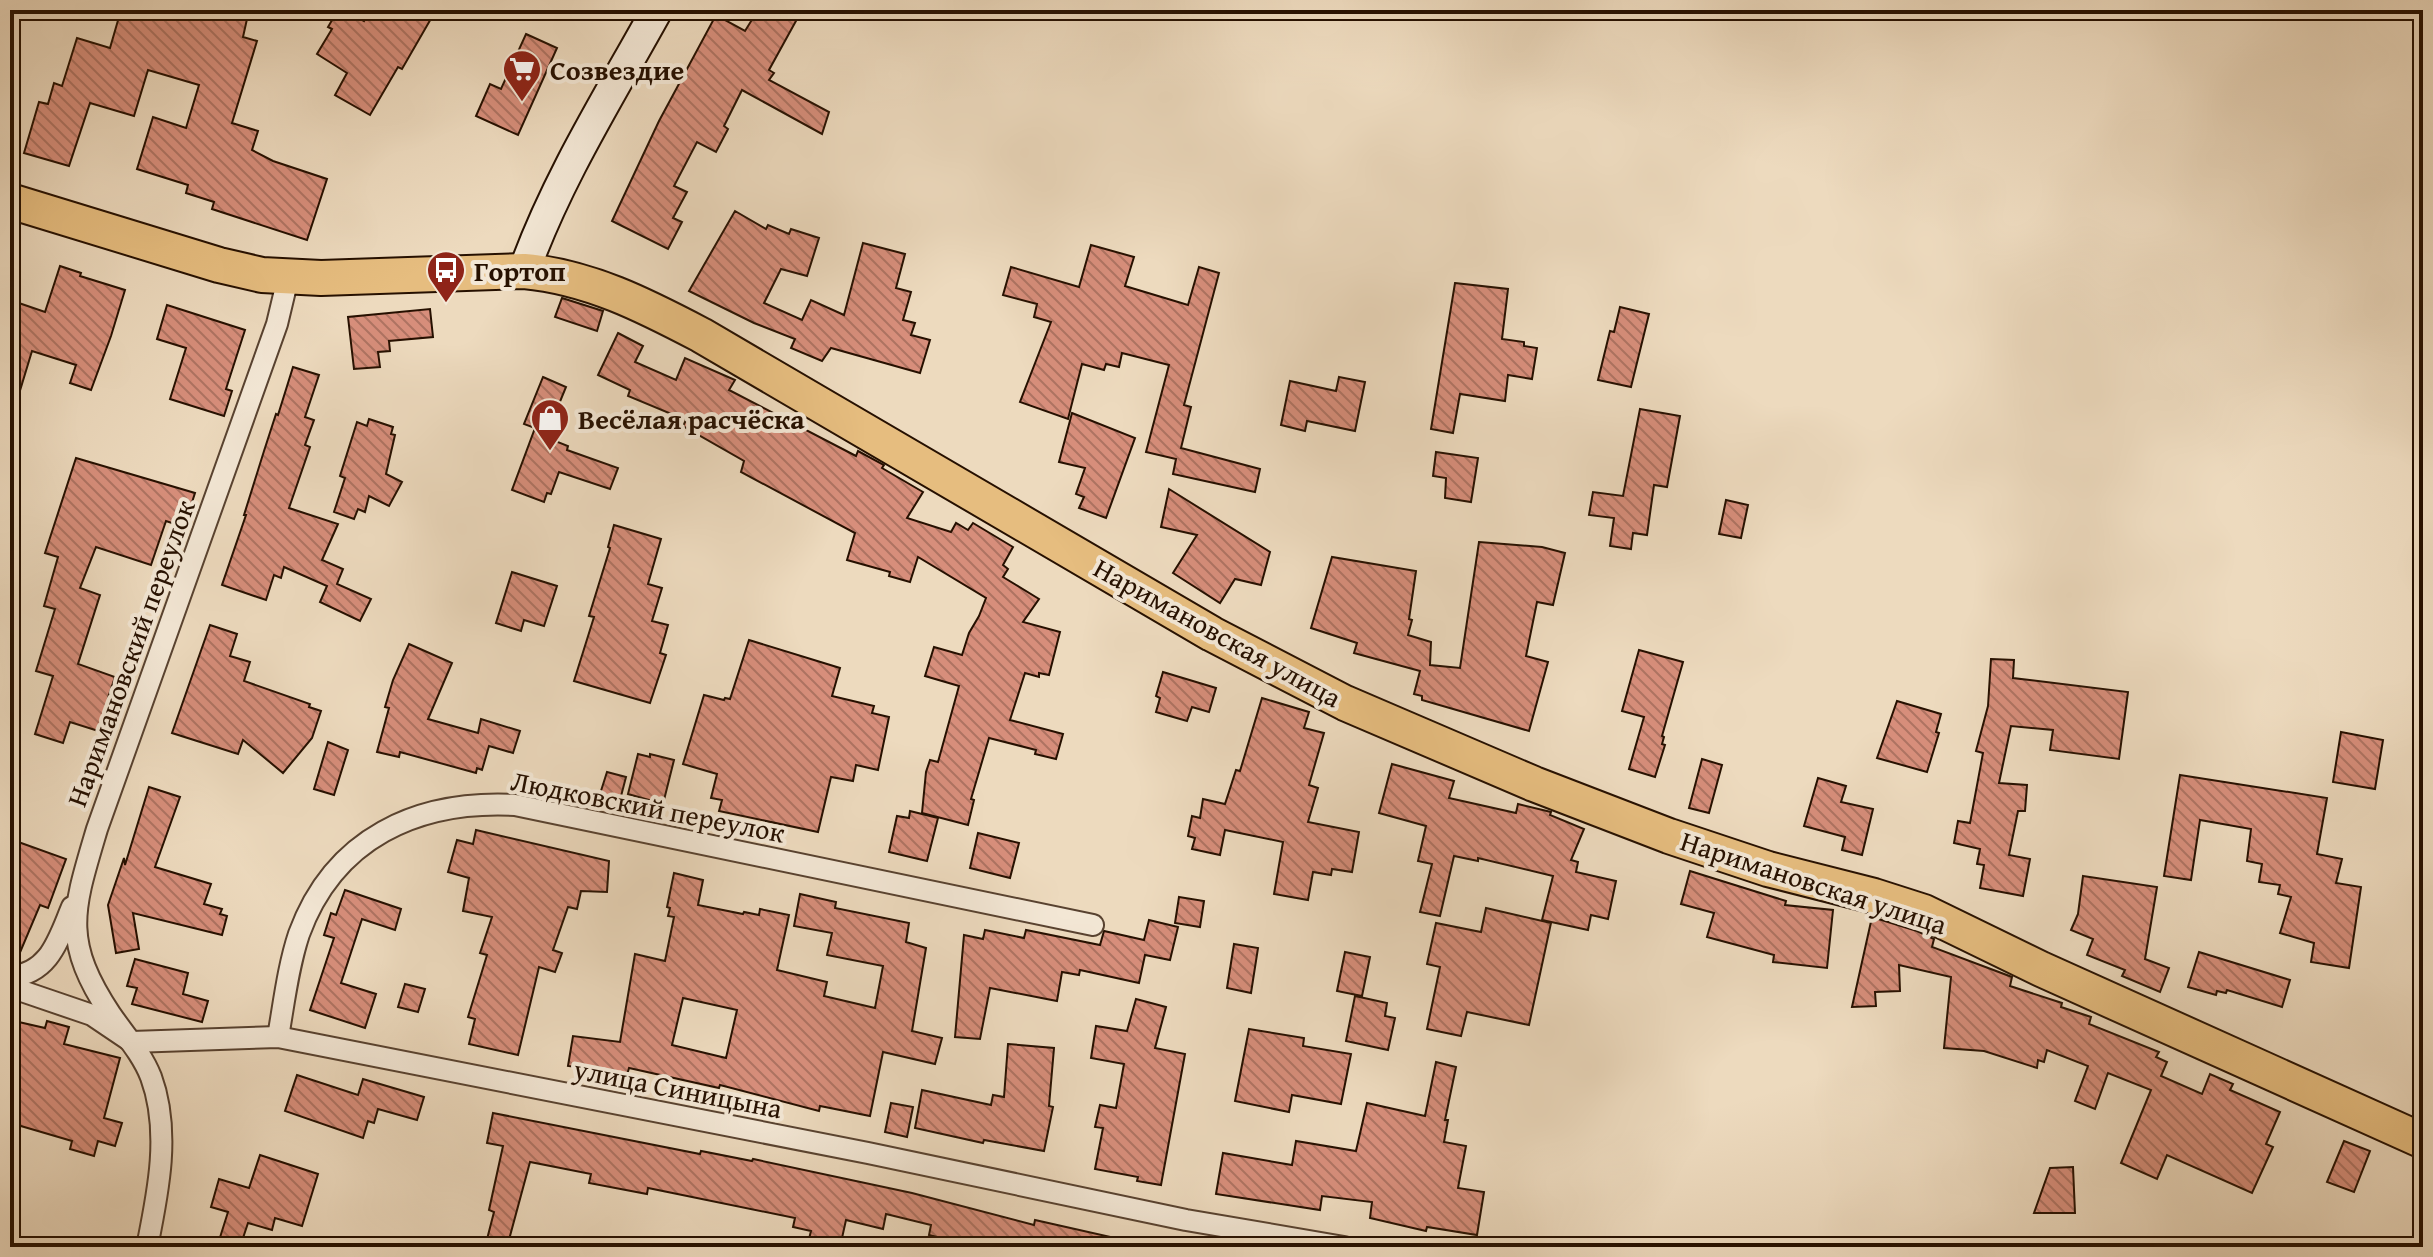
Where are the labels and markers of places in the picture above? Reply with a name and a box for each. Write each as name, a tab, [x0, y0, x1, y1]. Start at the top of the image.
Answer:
supermarket icon: Созвездие	[501, 48, 543, 103]
place label: Созвездие	[550, 49, 684, 90]
bus stop icon: Гортоп	[425, 249, 467, 304]
place label: Гортоп	[474, 250, 566, 291]
shop icon: Весёлая расчёска	[529, 397, 571, 452]
place label: Весёлая расчёска	[578, 398, 805, 439]

